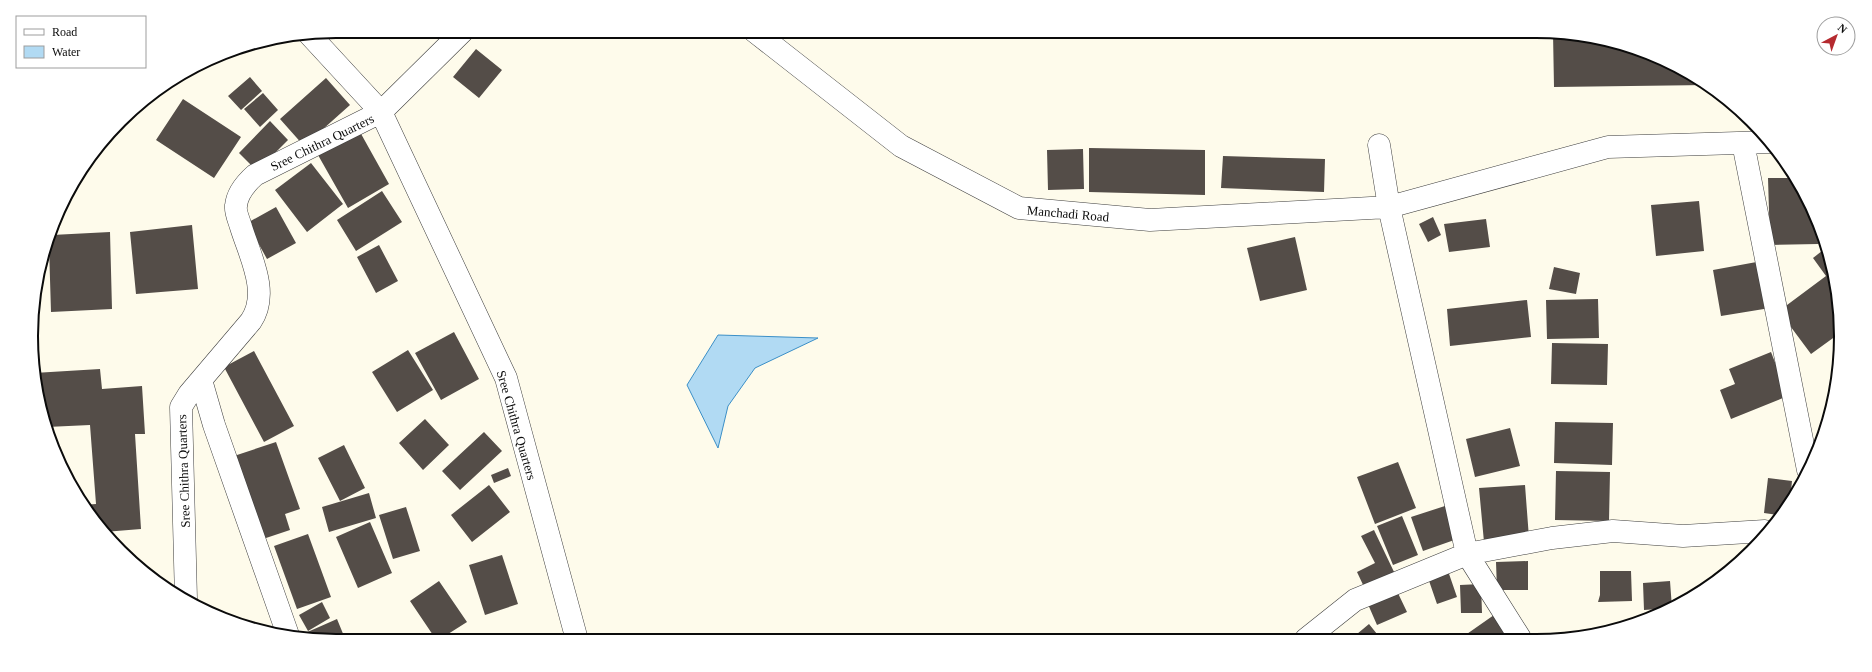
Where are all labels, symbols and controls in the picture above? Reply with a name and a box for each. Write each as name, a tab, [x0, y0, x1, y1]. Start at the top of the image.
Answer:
legend	[16, 16, 146, 68]
north arrow	[1816, 16, 1856, 56]
text: N	[1836, 21, 1850, 36]
text: Road	[52, 25, 77, 39]
text: Water	[52, 45, 80, 59]
street label: Sree Chithra Quarters	[268, 111, 376, 174]
street label: Manchadi Road	[1026, 202, 1110, 225]
street label: Sree Chithra Quarters	[494, 369, 539, 482]
street label: Sree Chithra Quarters	[174, 414, 193, 528]

